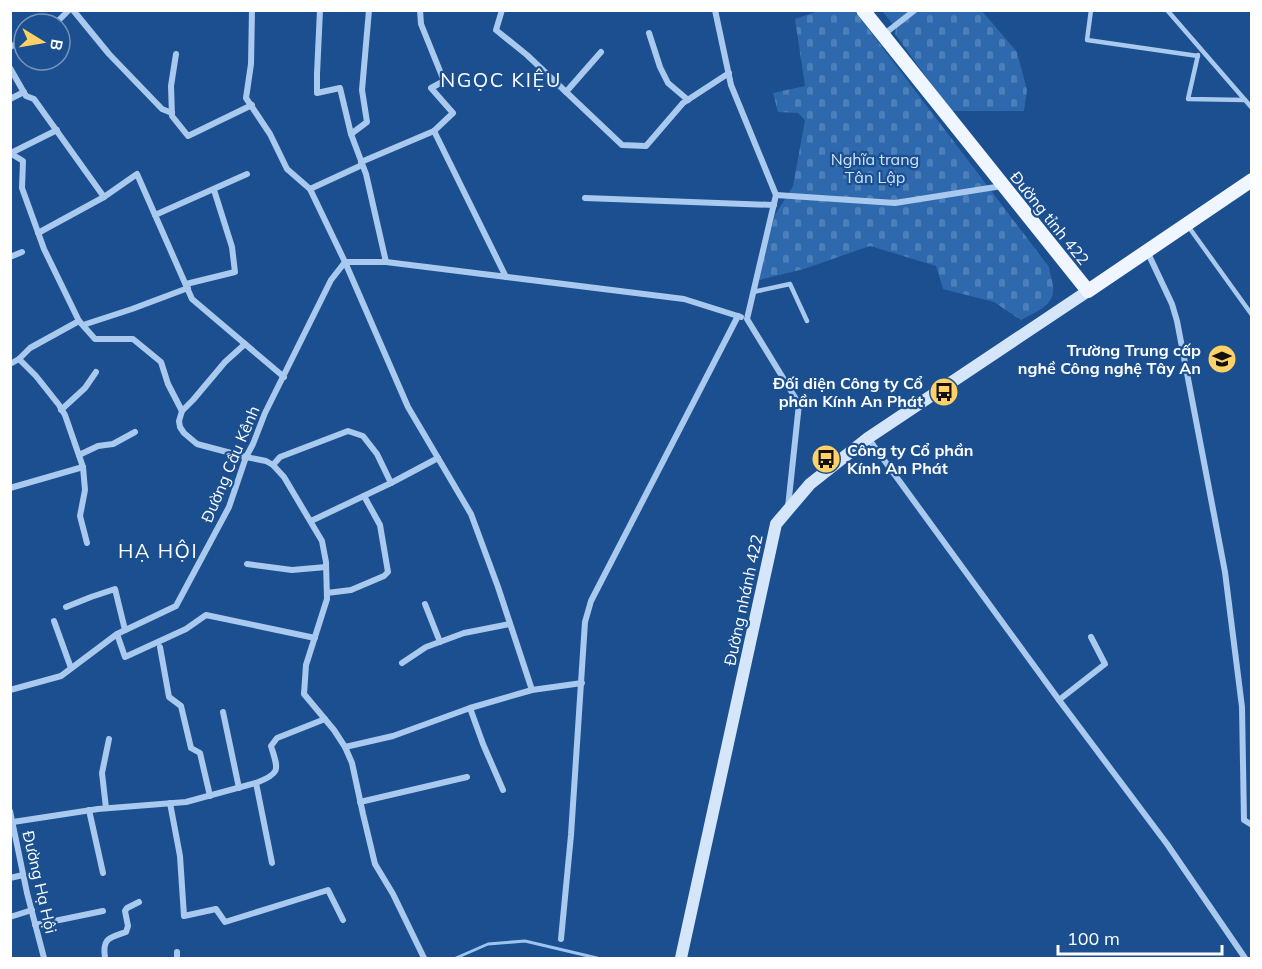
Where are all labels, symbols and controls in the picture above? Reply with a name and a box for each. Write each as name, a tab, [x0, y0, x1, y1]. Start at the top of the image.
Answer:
north arrow	[12, 12, 72, 72]
text: B	[46, 38, 68, 52]
district label: NGỌC KIỆU	[440, 67, 562, 92]
park label: Nghĩa trang Tân Lập	[831, 149, 919, 187]
street label: Đường tỉnh 422	[1006, 167, 1094, 269]
place label: Trường Trung cấp nghề Công nghệ Tây An	[1018, 340, 1201, 378]
school or university icon: Trường Trung cấp nghề Công nghệ Tây An	[1206, 343, 1238, 375]
place label: Đối diện Công ty Cổ phần Kính An Phát	[772, 373, 923, 411]
bus stop icon: Đối diện Công ty Cổ phần Kính An Phát	[928, 376, 960, 408]
street label: Đường Cầu Kênh	[196, 403, 264, 525]
place label: Công ty Cổ phần Kính An Phát	[847, 440, 974, 478]
bus stop icon: Công ty Cổ phần Kính An Phát	[810, 443, 842, 475]
street label: Đường nhánh 422	[719, 533, 767, 667]
district label: HẠ HỘI	[118, 538, 198, 563]
street label: Đường Hạ Hội	[18, 829, 62, 935]
scale bar	[1058, 918, 1222, 956]
text: 100 m	[1067, 927, 1120, 950]

